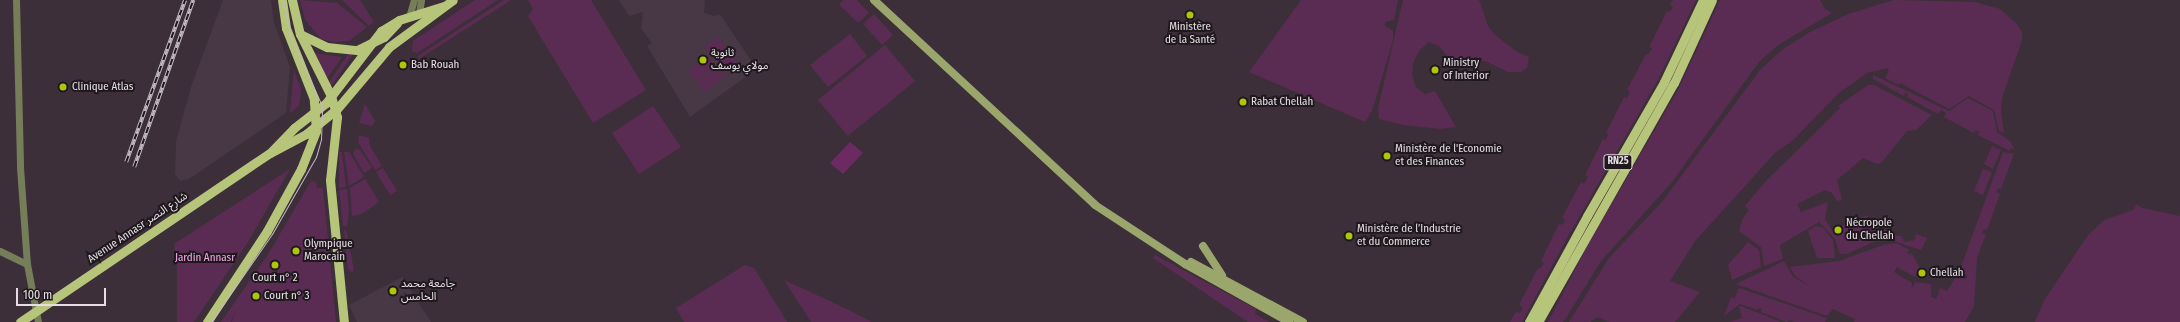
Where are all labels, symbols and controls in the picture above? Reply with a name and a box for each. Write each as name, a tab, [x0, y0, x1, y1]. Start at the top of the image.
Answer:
marker: Ministère de la Santé	[1185, 10, 1195, 20]
place label: Ministère de la Santé	[1165, 21, 1215, 47]
place label: ثانوية مولاي يوسف	[711, 47, 768, 73]
marker: ثانوية مولاي يوسف	[698, 55, 708, 65]
place label: Ministry of Interior	[1443, 57, 1489, 83]
place label: Bab Rouah	[411, 58, 459, 72]
marker: Bab Rouah	[398, 60, 408, 70]
marker: Ministry of Interior	[1430, 65, 1440, 75]
place label: Clinique Atlas	[72, 80, 134, 94]
marker: Clinique Atlas	[57, 81, 69, 93]
place label: Rabat Chellah	[1251, 95, 1313, 109]
marker: Rabat Chellah	[1238, 97, 1248, 107]
place label: Ministère de l'Economie et des Finances	[1395, 143, 1502, 169]
marker: Ministère de l'Economie et des Finances	[1382, 151, 1392, 161]
road number: RN25	[1603, 154, 1633, 170]
street label: Avenue Annasr شارع النصر	[86, 190, 190, 266]
place label: Nécropole du Chellah	[1846, 217, 1894, 243]
place label: Ministère de l’Industrie et du Commerce	[1357, 223, 1461, 249]
marker: Nécropole du Chellah	[1833, 225, 1843, 235]
marker: Ministère de l’Industrie et du Commerce	[1344, 231, 1354, 241]
place label: Olympique Marocain	[304, 238, 353, 264]
marker: Olympique Marocain	[291, 246, 301, 256]
park label: Jardin Annasr	[175, 251, 235, 265]
marker: Court n° 2	[270, 260, 280, 270]
place label: Chellah	[1930, 266, 1964, 280]
marker: Chellah	[1917, 268, 1927, 278]
place label: Court n° 2	[252, 271, 298, 285]
place label: جامعة محمد الخامس	[401, 278, 455, 304]
scale bar	[18, 280, 108, 306]
marker: جامعة محمد الخامس	[388, 286, 398, 296]
text: 100 m	[23, 288, 52, 302]
place label: Court n° 3	[264, 289, 309, 303]
marker: Court n° 3	[251, 291, 261, 301]

